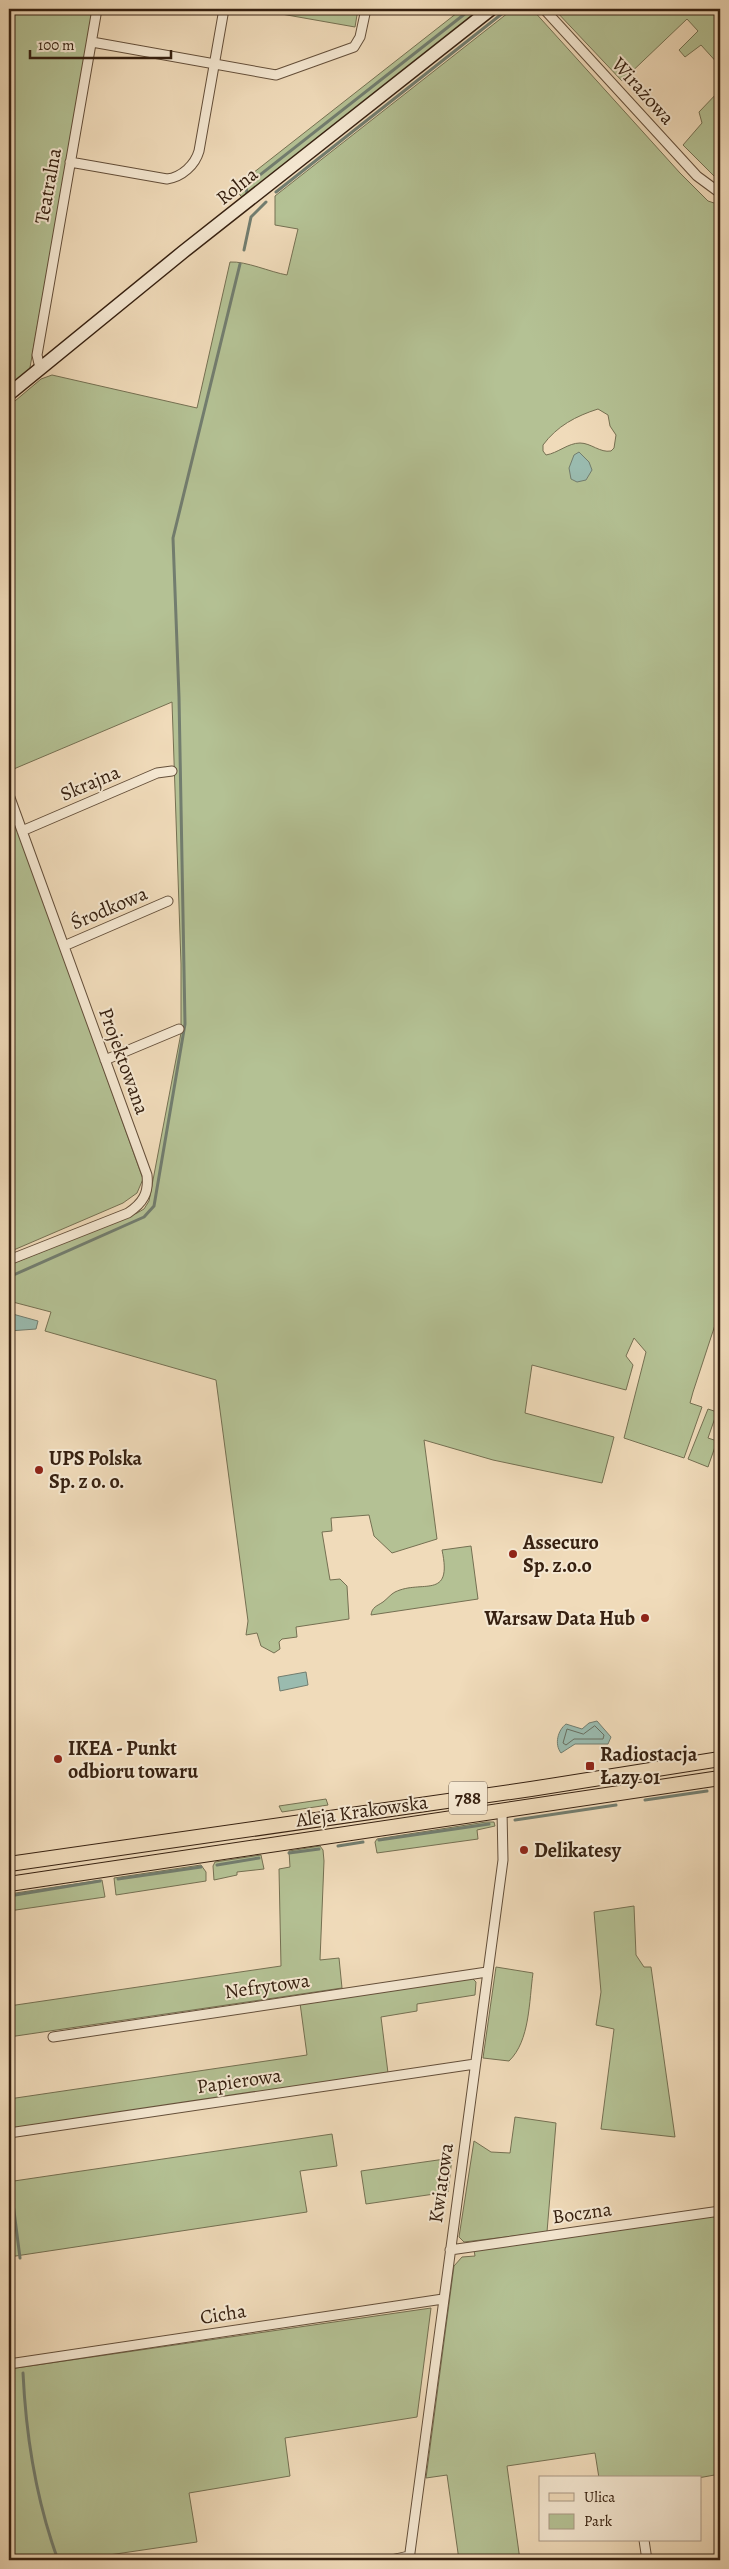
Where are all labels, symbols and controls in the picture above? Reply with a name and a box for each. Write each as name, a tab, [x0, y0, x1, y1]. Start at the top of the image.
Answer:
scale bar	[30, 28, 171, 60]
text: 100 m	[38, 35, 75, 55]
street label: Wirażowa	[605, 51, 681, 131]
street label: Teatralna	[28, 145, 68, 226]
street label: Rolna	[210, 160, 264, 211]
street label: Skrajna	[56, 758, 125, 808]
street label: Środkowa	[67, 880, 152, 936]
street label: Projektowana	[92, 1004, 156, 1119]
place label: UPS Polska Sp. z o. o.	[49, 1445, 143, 1495]
marker: UPS Polska Sp. z o. o.	[33, 1464, 45, 1476]
place label: Assecuro Sp. z.o.o	[522, 1529, 599, 1579]
marker: Assecuro Sp. z.o.o	[507, 1548, 519, 1560]
place label: Warsaw Data Hub	[483, 1605, 635, 1632]
marker: Warsaw Data Hub	[639, 1612, 651, 1624]
place label: IKEA - Punkt odbioru towaru	[68, 1735, 198, 1785]
place label: Radiostacja Łazy 01	[600, 1741, 698, 1791]
marker: IKEA - Punkt odbioru towaru	[52, 1753, 64, 1765]
marker: Radiostacja Łazy 01	[584, 1760, 596, 1772]
road number: 788	[449, 1782, 487, 1815]
street label: Aleja Krakowska	[293, 1788, 430, 1834]
place label: Delikatesy	[534, 1837, 622, 1864]
marker: Delikatesy	[518, 1844, 530, 1856]
street label: Nefrytowa	[223, 1967, 312, 2005]
street label: Papierowa	[195, 2062, 284, 2100]
street label: Kwiatowa	[422, 2141, 460, 2225]
street label: Boczna	[551, 2195, 614, 2231]
street label: Cicha	[198, 2297, 249, 2331]
legend	[539, 2476, 702, 2542]
text: Ulica	[584, 2487, 615, 2507]
text: Park	[584, 2511, 613, 2531]

